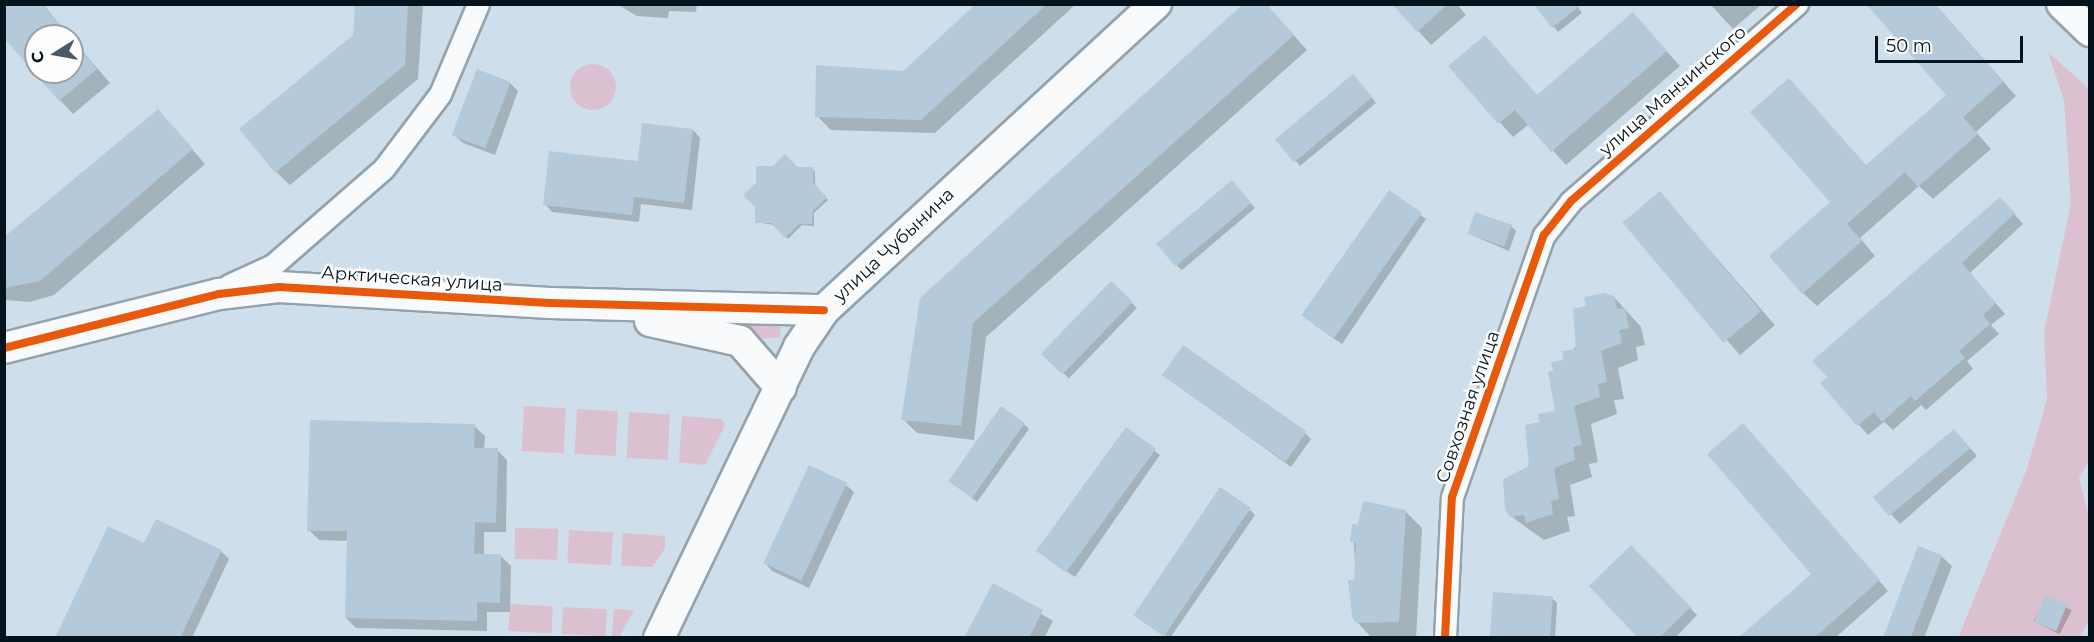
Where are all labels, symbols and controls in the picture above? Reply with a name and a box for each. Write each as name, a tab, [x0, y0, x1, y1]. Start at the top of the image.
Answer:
street label: улица Манчинского	[1595, 21, 1751, 161]
north arrow	[24, 24, 84, 84]
scale bar	[1878, 24, 2026, 62]
text: 50 m	[1886, 35, 1932, 57]
text: С	[27, 50, 48, 65]
street label: улица Чубынина	[829, 184, 959, 306]
street label: Арктическая улица	[321, 262, 503, 296]
street label: Совхозная улица	[1432, 328, 1504, 486]

